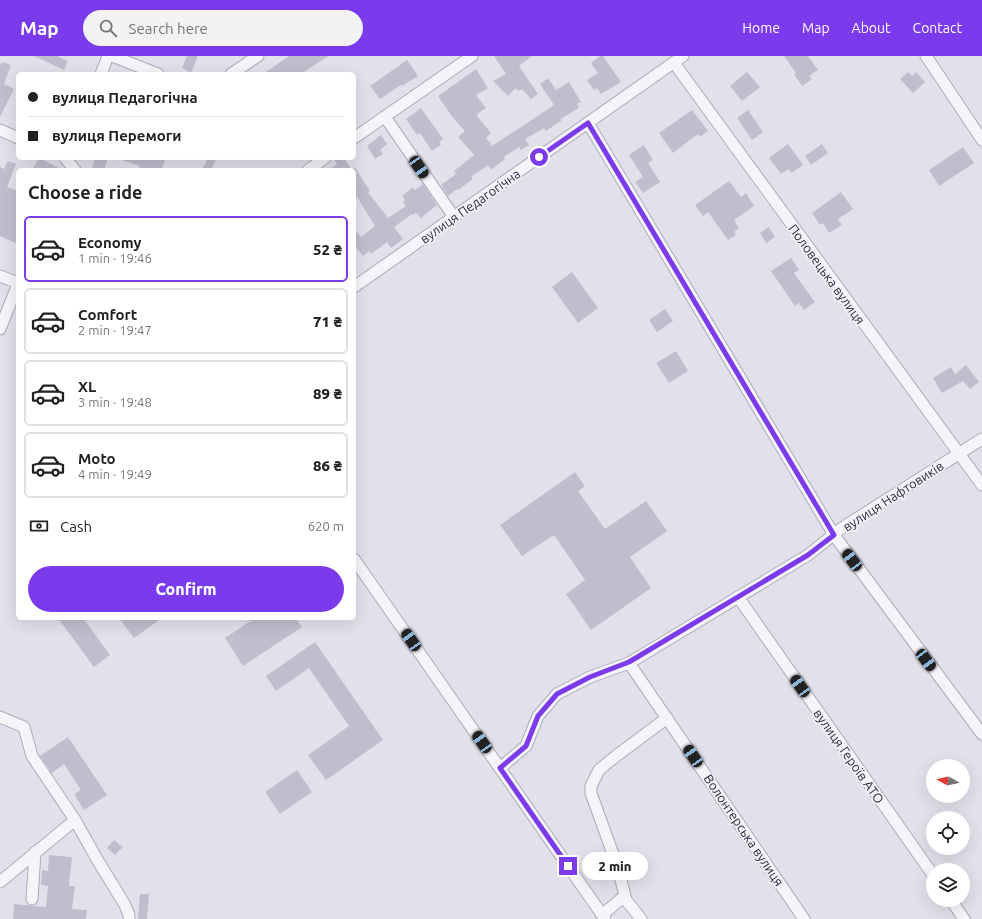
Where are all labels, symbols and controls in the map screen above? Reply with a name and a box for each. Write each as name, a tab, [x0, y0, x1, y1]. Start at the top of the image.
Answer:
search box	[83, 10, 363, 46]
text: Map	[20, 17, 59, 39]
icon: search	[97, 17, 119, 39]
text: Search here	[129, 20, 208, 37]
text: Home	[742, 20, 780, 36]
text: Map	[802, 20, 830, 36]
text: About	[852, 20, 891, 36]
text: Contact	[913, 20, 962, 36]
text: вулиця Педагогічна	[52, 89, 198, 106]
text: вулиця Перемоги	[52, 127, 182, 144]
route start	[530, 148, 548, 166]
car	[407, 154, 431, 180]
street label: вулиця Педагогічна	[417, 166, 523, 246]
text: Choose a ride	[28, 182, 142, 202]
street label: Половецька вулиця	[786, 221, 868, 327]
icon: car	[30, 231, 66, 267]
text: Economy	[78, 234, 142, 251]
text: 52 ₴	[313, 241, 342, 258]
text: 1 min · 19:46	[78, 251, 152, 265]
icon: car	[30, 303, 66, 339]
text: Comfort	[78, 306, 137, 323]
text: 71 ₴	[313, 313, 342, 330]
text: 2 min · 19:47	[78, 323, 152, 337]
icon: car	[30, 375, 66, 411]
text: XL	[78, 378, 96, 395]
text: 89 ₴	[313, 385, 342, 402]
text: 3 min · 19:48	[78, 395, 152, 409]
icon: car	[30, 447, 66, 483]
text: Moto	[78, 450, 116, 467]
text: 86 ₴	[313, 457, 342, 474]
street label: вулиця Нафтовиків	[840, 458, 946, 534]
text: 4 min · 19:49	[78, 467, 152, 481]
icon: cash	[28, 515, 50, 537]
text: Cash	[60, 518, 92, 535]
text: 620 m	[308, 519, 344, 533]
car	[840, 547, 864, 573]
button: Confirm	[28, 566, 344, 612]
car	[399, 627, 423, 653]
car	[914, 647, 938, 673]
car	[788, 673, 812, 699]
street label: вулиця Героїв АТО	[811, 706, 887, 806]
car	[470, 729, 494, 755]
car	[681, 743, 705, 769]
north arrow	[926, 759, 970, 803]
map controls	[926, 759, 970, 907]
street label: Волонтерська вулиця	[701, 772, 787, 888]
button: locate	[926, 811, 970, 855]
callout: 2 min	[582, 852, 648, 880]
route end	[559, 857, 577, 875]
text: 2 min	[598, 859, 632, 873]
button: layers	[926, 863, 970, 907]

